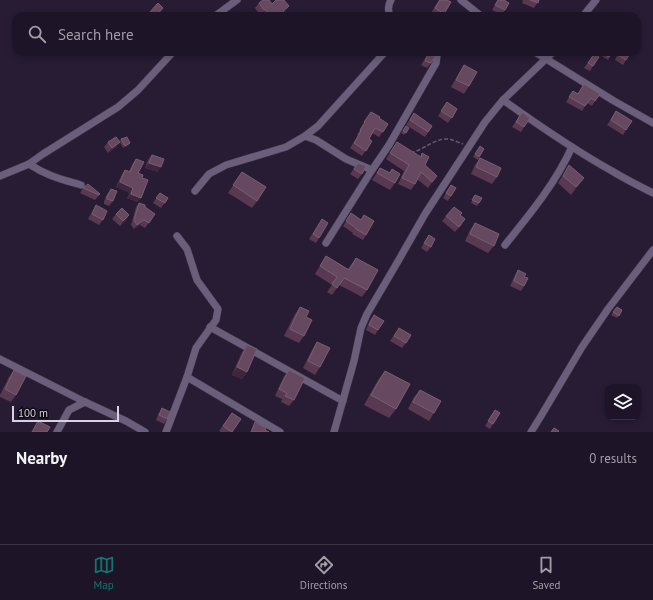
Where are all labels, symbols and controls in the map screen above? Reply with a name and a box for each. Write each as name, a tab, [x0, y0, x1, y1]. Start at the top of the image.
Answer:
search box	[12, 12, 641, 56]
icon: search	[26, 23, 48, 45]
text: Search here	[58, 25, 134, 44]
map controls	[605, 384, 641, 420]
button: layers	[605, 384, 641, 420]
scale bar	[12, 404, 119, 423]
text: 100 m	[18, 406, 48, 420]
text: Nearby	[16, 447, 67, 469]
text: 0 results	[589, 450, 637, 467]
tab: Map	[93, 554, 115, 592]
tab: Directions	[300, 554, 347, 592]
tab: Saved	[532, 554, 560, 592]

